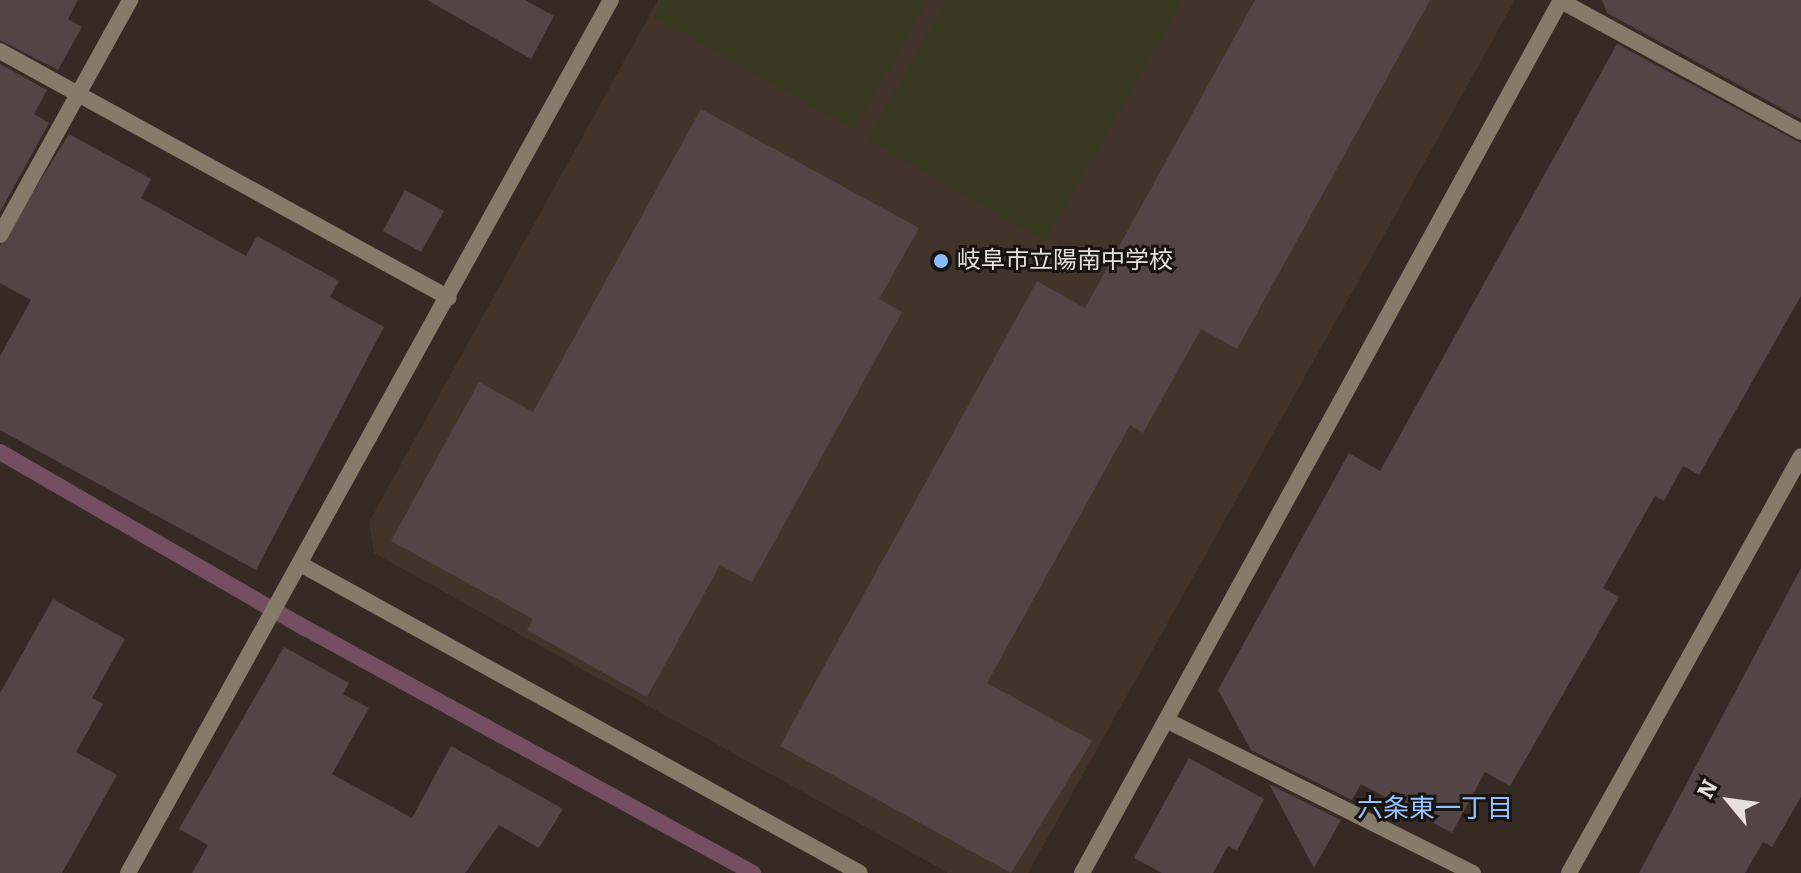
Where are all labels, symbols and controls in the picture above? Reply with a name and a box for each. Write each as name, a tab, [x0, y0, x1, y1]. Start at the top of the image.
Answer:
place label: 岐阜市立陽南中学校	[957, 247, 1173, 275]
marker: 岐阜市立陽南中学校	[932, 252, 950, 270]
north arrow	[1689, 761, 1769, 841]
text: N	[1692, 775, 1723, 803]
district label: 六条東一丁目	[1357, 793, 1513, 825]

